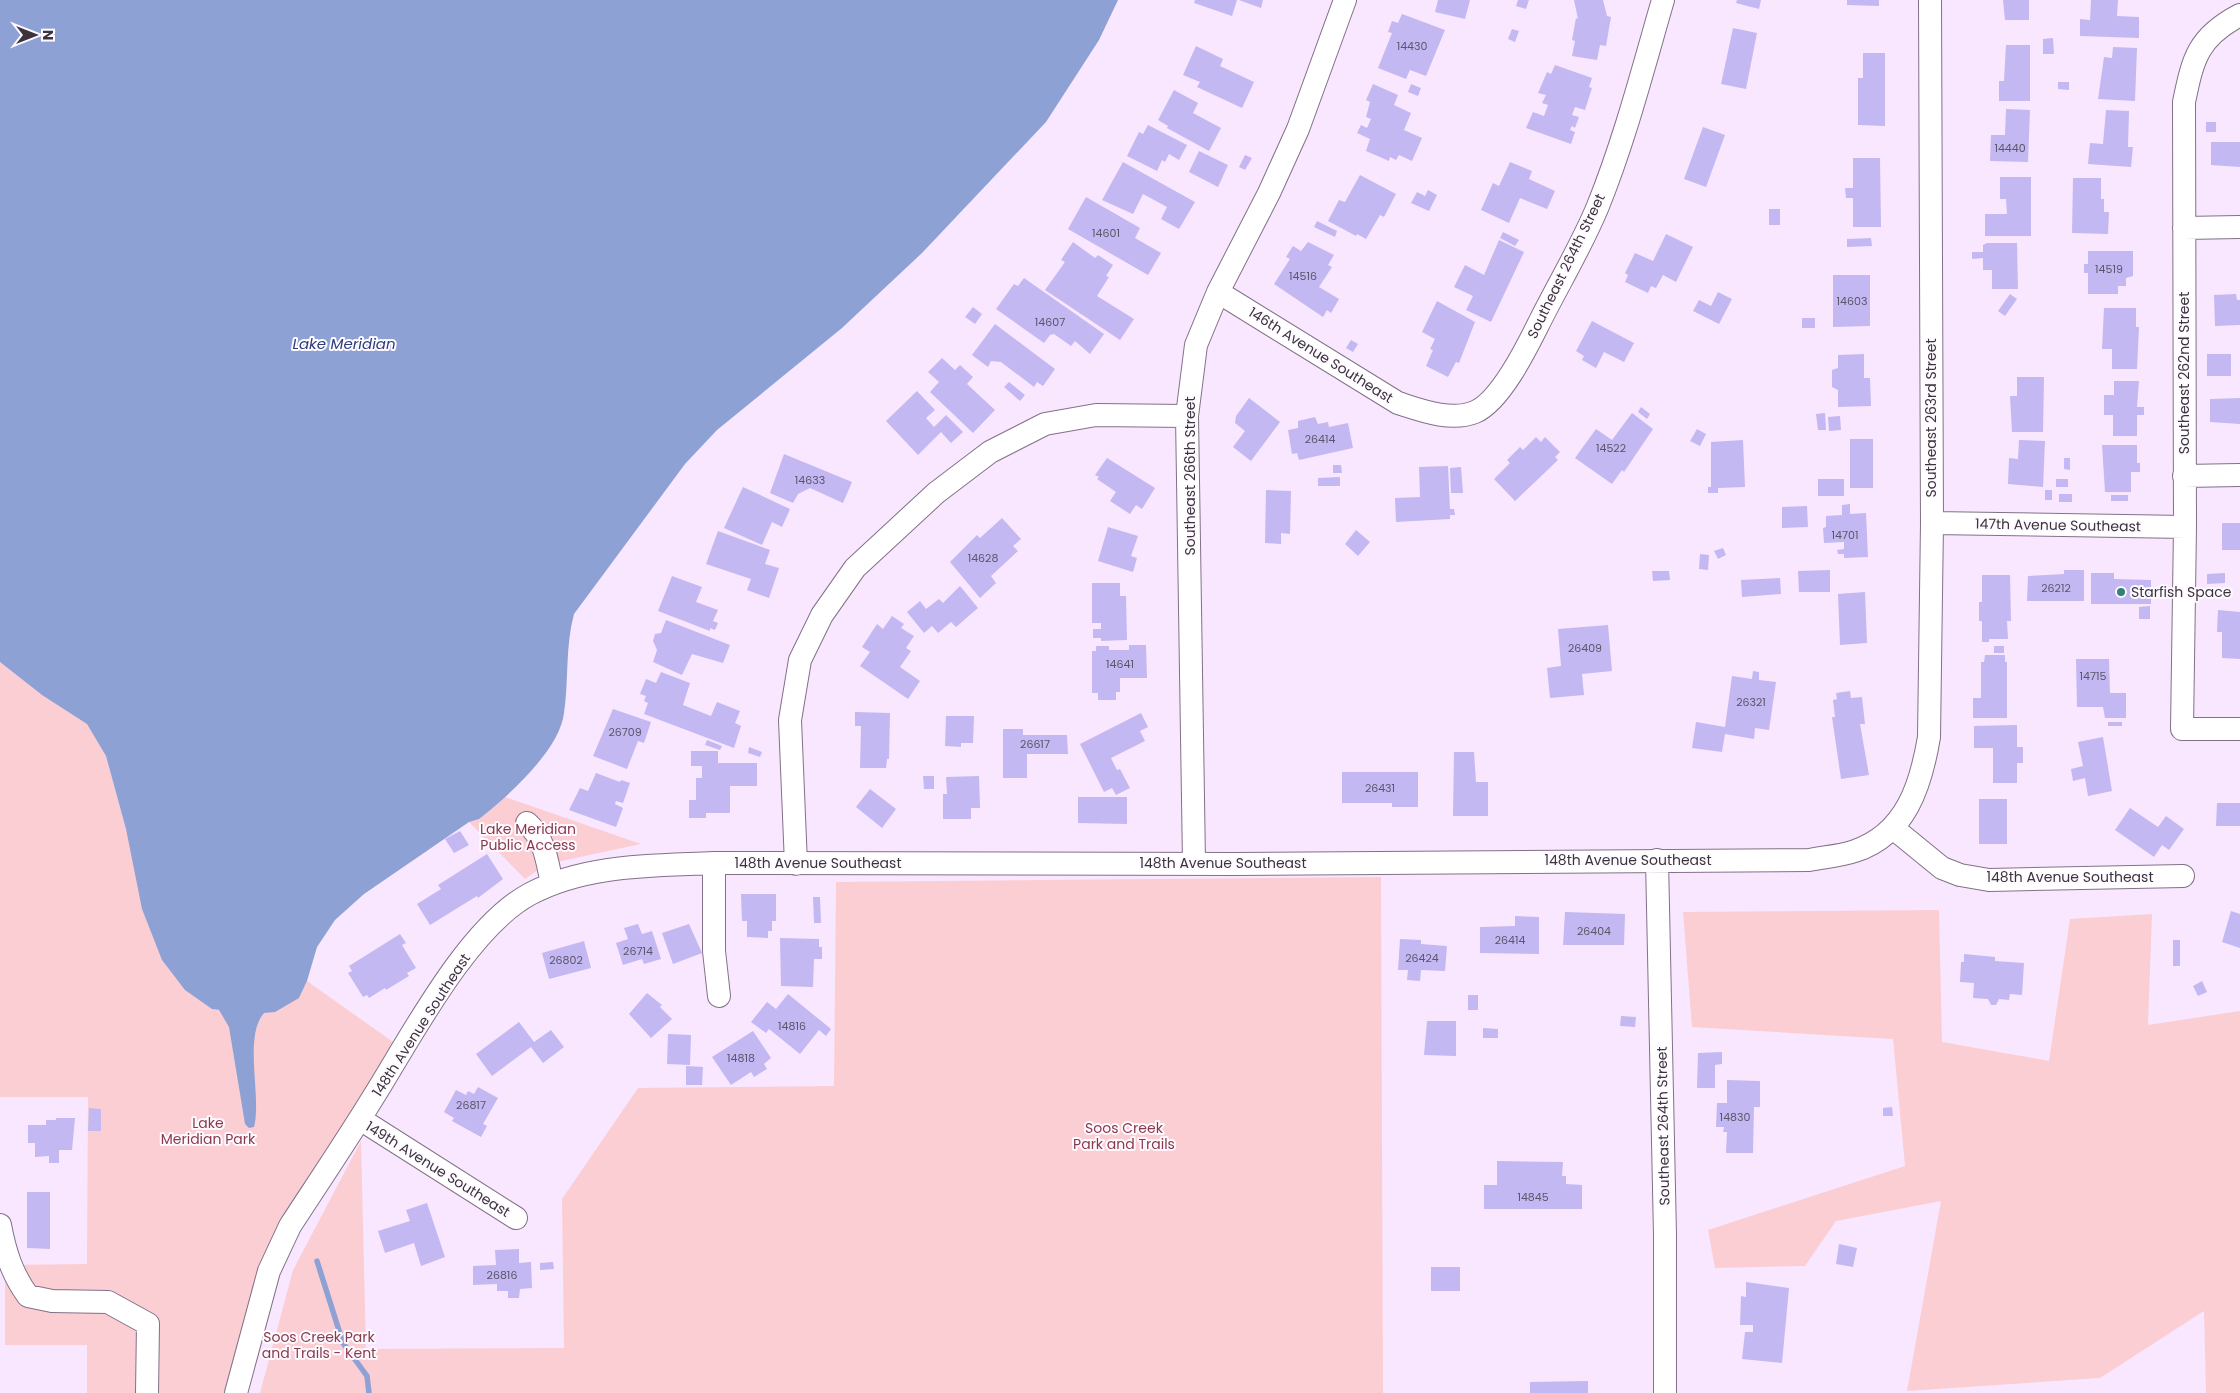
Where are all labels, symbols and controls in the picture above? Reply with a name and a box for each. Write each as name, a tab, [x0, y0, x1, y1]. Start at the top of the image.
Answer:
north arrow	[10, 10, 60, 60]
text: N	[38, 30, 58, 40]
house number: 14430	[1397, 38, 1427, 54]
house number: 14440	[1994, 140, 2026, 156]
street label: Southeast 264th Street	[1522, 190, 1610, 342]
house number: 14601	[1092, 225, 1120, 241]
house number: 14519	[2095, 261, 2123, 277]
house number: 14516	[1289, 268, 1317, 284]
street label: Southeast 262nd Street	[2174, 292, 2194, 454]
house number: 14603	[1837, 293, 1867, 309]
street label: 146th Avenue Southeast	[1245, 302, 1397, 408]
house number: 14607	[1035, 314, 1065, 330]
water label: Lake Meridian	[292, 333, 396, 354]
street label: Southeast 263rd Street	[1921, 338, 1941, 498]
street label: Southeast 266th Street	[1180, 396, 1200, 556]
house number: 26414	[1305, 431, 1335, 447]
house number: 14522	[1596, 440, 1626, 456]
house number: 14633	[795, 472, 825, 488]
street label: 147th Avenue Southeast	[1975, 514, 2141, 536]
house number: 14701	[1832, 527, 1858, 543]
house number: 14628	[968, 550, 998, 566]
house number: 26212	[2041, 580, 2071, 596]
place label: Starfish Space	[2131, 582, 2232, 602]
marker: Starfish Space	[2115, 586, 2127, 598]
house number: 26409	[1568, 640, 1602, 656]
house number: 14641	[1106, 656, 1134, 672]
house number: 14715	[2080, 668, 2107, 684]
house number: 26321	[1736, 694, 1766, 710]
house number: 26709	[608, 724, 642, 740]
house number: 26617	[1020, 736, 1050, 752]
house number: 26431	[1365, 780, 1395, 796]
park label: Lake Meridian Public Access	[480, 819, 576, 855]
street label: 148th Avenue Southeast	[1545, 850, 1711, 870]
street label: 148th Avenue Southeast	[735, 853, 901, 873]
street label: 148th Avenue Southeast	[1140, 853, 1306, 873]
street label: 148th Avenue Southeast	[1987, 867, 2153, 887]
house number: 26404	[1577, 923, 1611, 939]
house number: 26414	[1495, 932, 1525, 948]
house number: 26714	[623, 943, 653, 959]
street label: 148th Avenue Southeast	[367, 950, 475, 1100]
house number: 26424	[1405, 950, 1439, 966]
house number: 26802	[549, 952, 583, 968]
house number: 14816	[778, 1018, 806, 1034]
street label: Southeast 264th Street	[1652, 1046, 1674, 1206]
house number: 14818	[727, 1050, 755, 1066]
house number: 26817	[456, 1097, 486, 1113]
house number: 14830	[1720, 1109, 1750, 1125]
park label: Lake Meridian Park	[161, 1113, 256, 1149]
street label: 149th Avenue Southeast	[362, 1116, 514, 1222]
park label: Soos Creek Park and Trails	[1073, 1118, 1175, 1154]
house number: 14845	[1517, 1189, 1549, 1205]
house number: 26816	[487, 1267, 517, 1283]
park label: Soos Creek Park and Trails - Kent	[262, 1327, 376, 1363]

